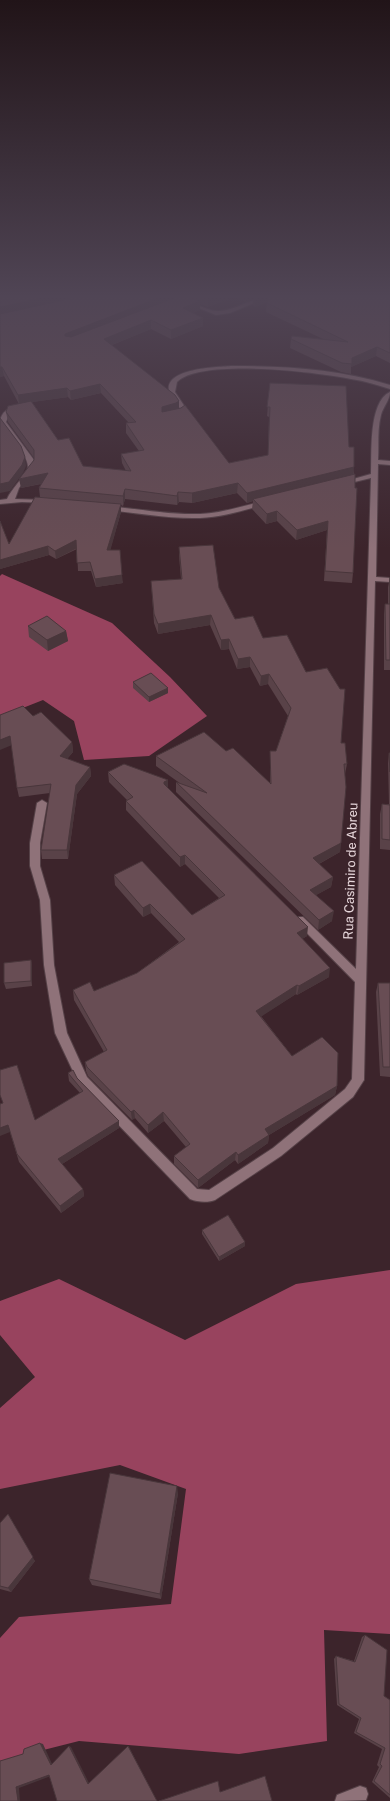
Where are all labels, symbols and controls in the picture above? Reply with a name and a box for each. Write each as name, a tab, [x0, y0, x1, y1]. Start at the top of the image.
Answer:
street label: Rua Casimiro de Abreu	[341, 802, 360, 940]

